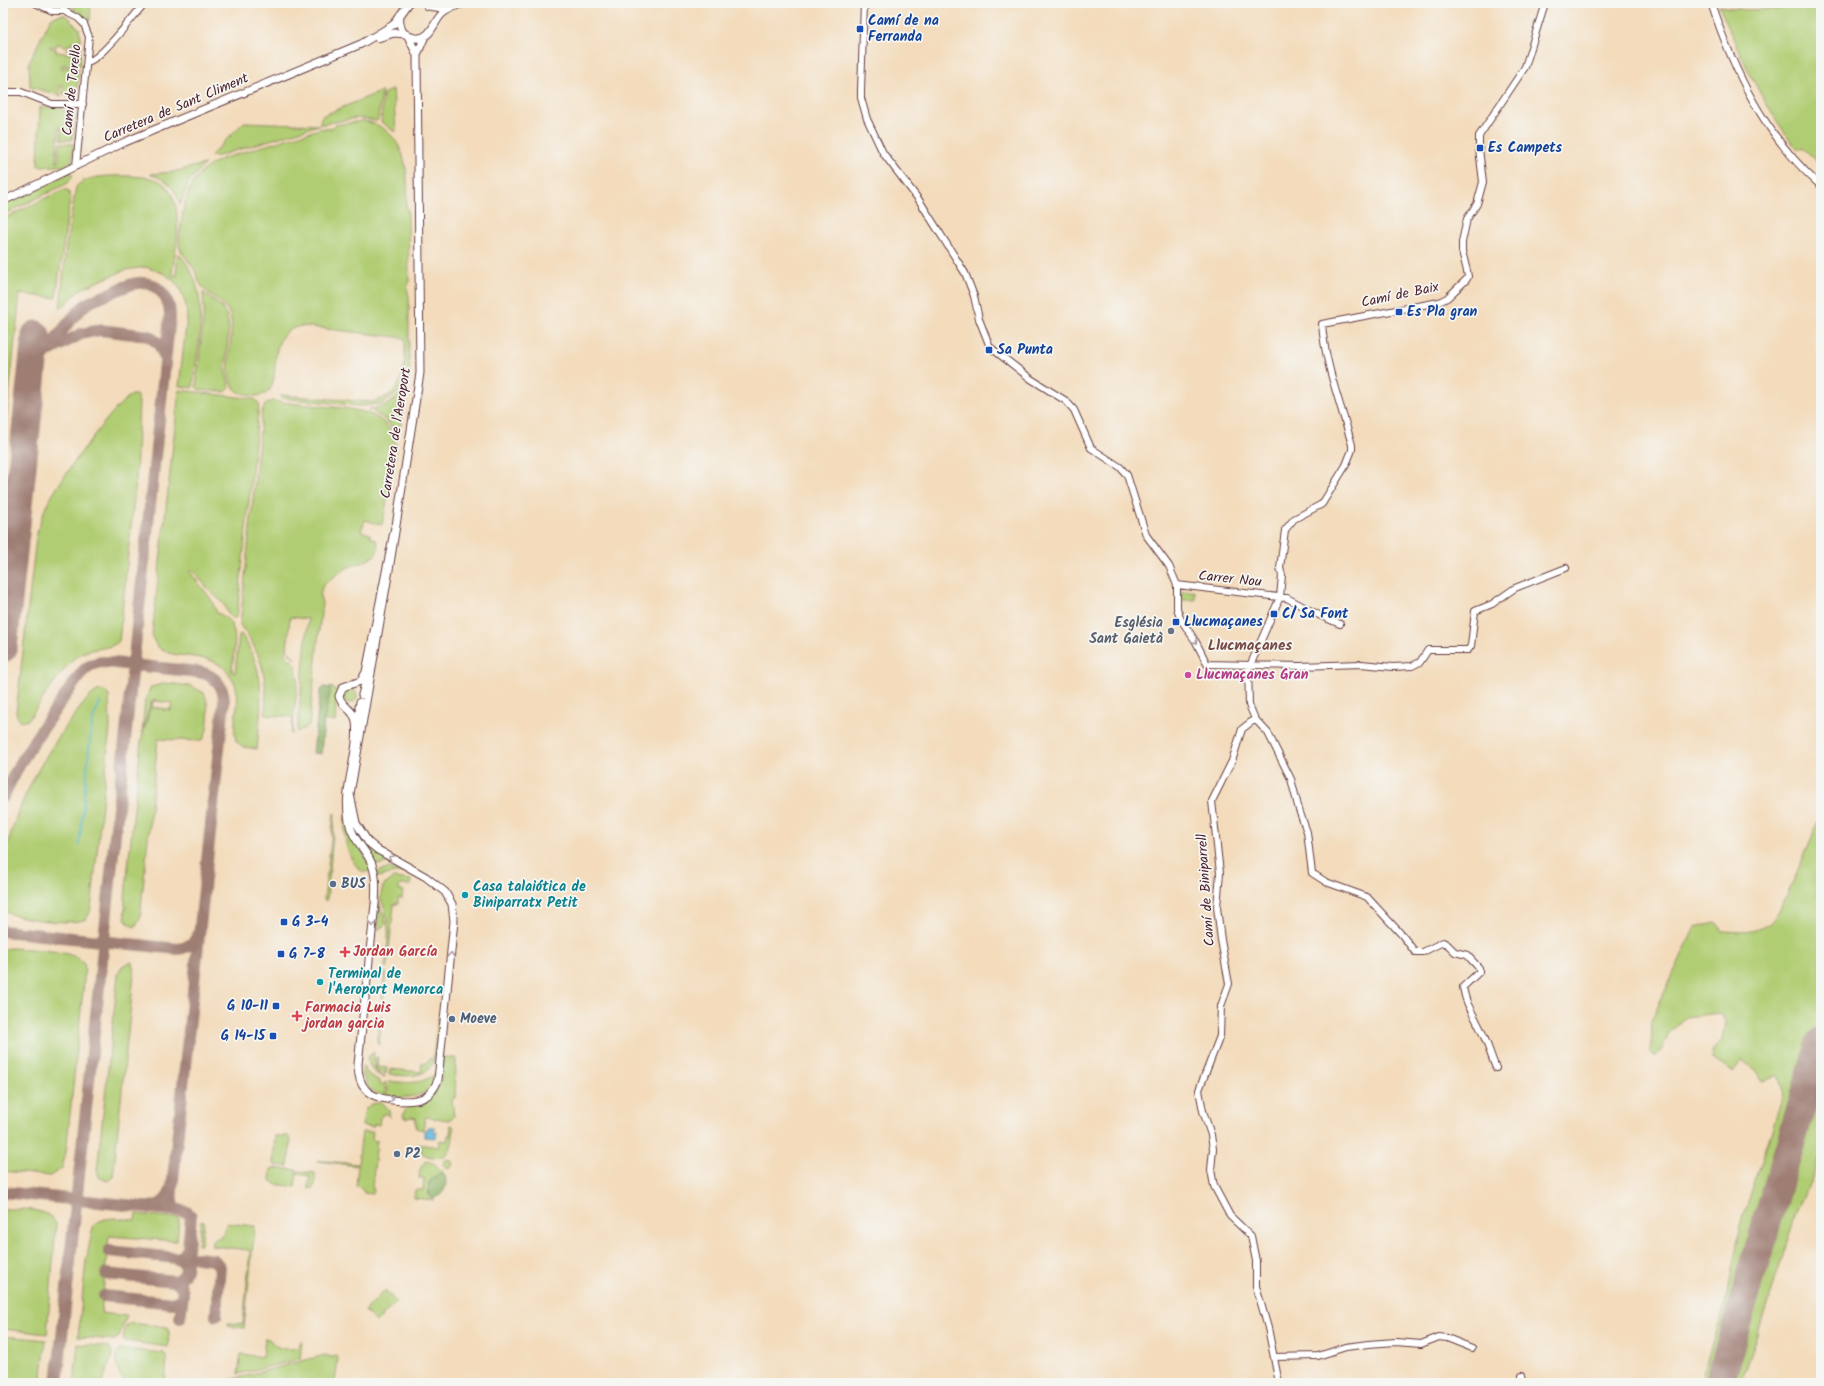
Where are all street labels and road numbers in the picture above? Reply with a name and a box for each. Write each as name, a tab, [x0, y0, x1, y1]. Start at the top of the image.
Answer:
street label: Camí de Torello	[56, 43, 88, 137]
street label: Carretera de Sant Climent	[100, 67, 253, 149]
street label: Camí de Baix	[1359, 276, 1442, 314]
street label: Carretera de l'Aeroport	[375, 365, 417, 500]
street label: Carrer Nou	[1197, 565, 1263, 593]
street label: Camí de Biniparrell	[1191, 832, 1221, 947]

